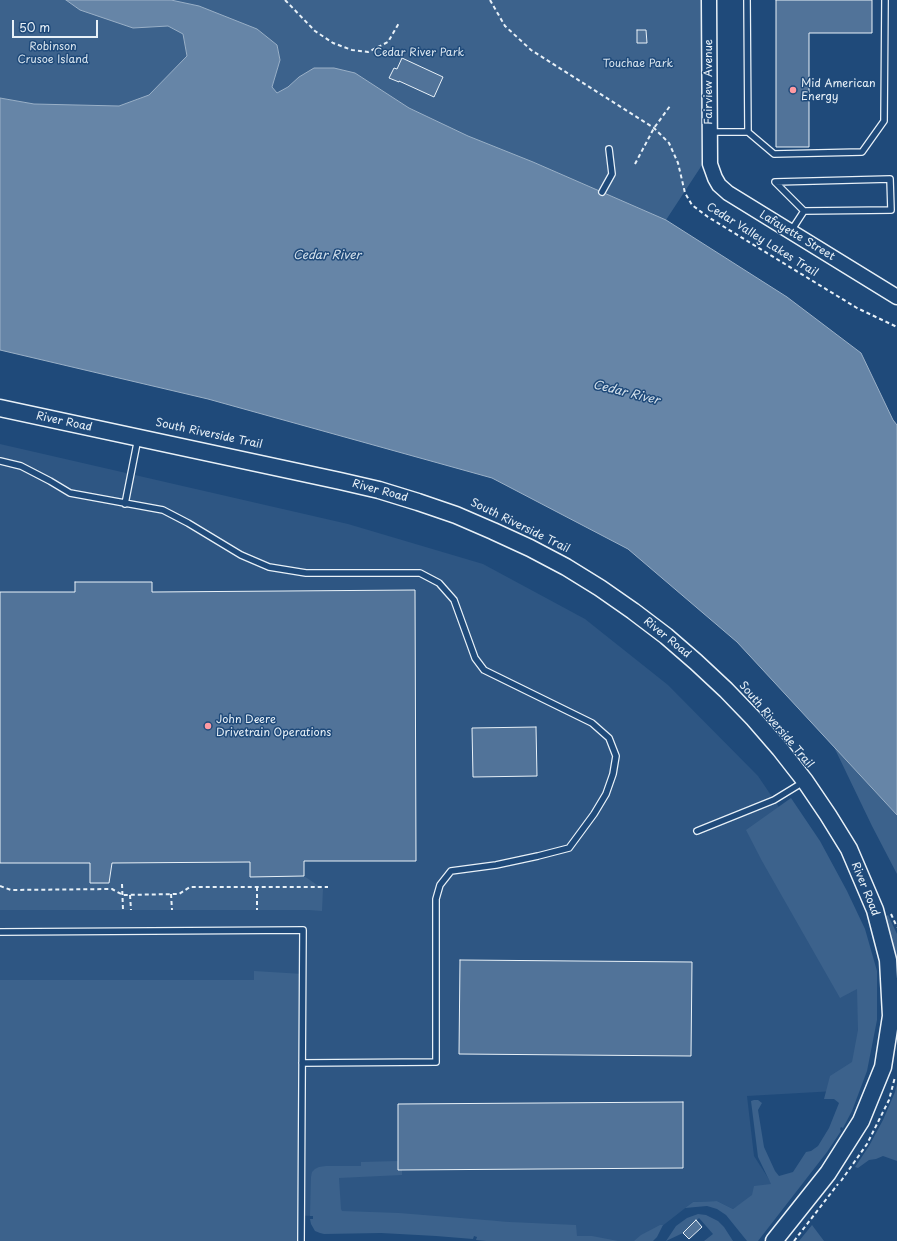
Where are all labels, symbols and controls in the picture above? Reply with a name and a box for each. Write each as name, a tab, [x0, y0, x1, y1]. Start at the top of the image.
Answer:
scale bar	[14, 12, 100, 38]
text: 50 m	[19, 18, 50, 36]
street label: Fairview Avenue	[702, 39, 716, 125]
park label: Robinson Crusoe Island	[17, 40, 89, 66]
park label: Cedar River Park	[374, 46, 464, 60]
park label: Touchae Park	[603, 57, 673, 71]
place label: Mid American Energy	[801, 77, 876, 103]
marker: Mid American Energy	[788, 85, 798, 95]
street label: Cedar Valley Lakes Trail	[704, 200, 820, 280]
street label: Lafayette Street	[757, 208, 837, 264]
water label: Cedar River	[293, 249, 361, 263]
water label: Cedar River	[591, 378, 661, 408]
street label: River Road	[35, 410, 93, 434]
street label: South Riverside Trail	[154, 416, 264, 452]
street label: River Road	[351, 477, 409, 505]
street label: South Riverside Trail	[468, 496, 572, 556]
street label: River Road	[641, 615, 693, 661]
street label: South Riverside Trail	[736, 679, 816, 771]
place label: John Deere Drivetrain Operations	[216, 713, 331, 739]
marker: John Deere Drivetrain Operations	[203, 721, 213, 731]
street label: River Road	[848, 860, 882, 918]

